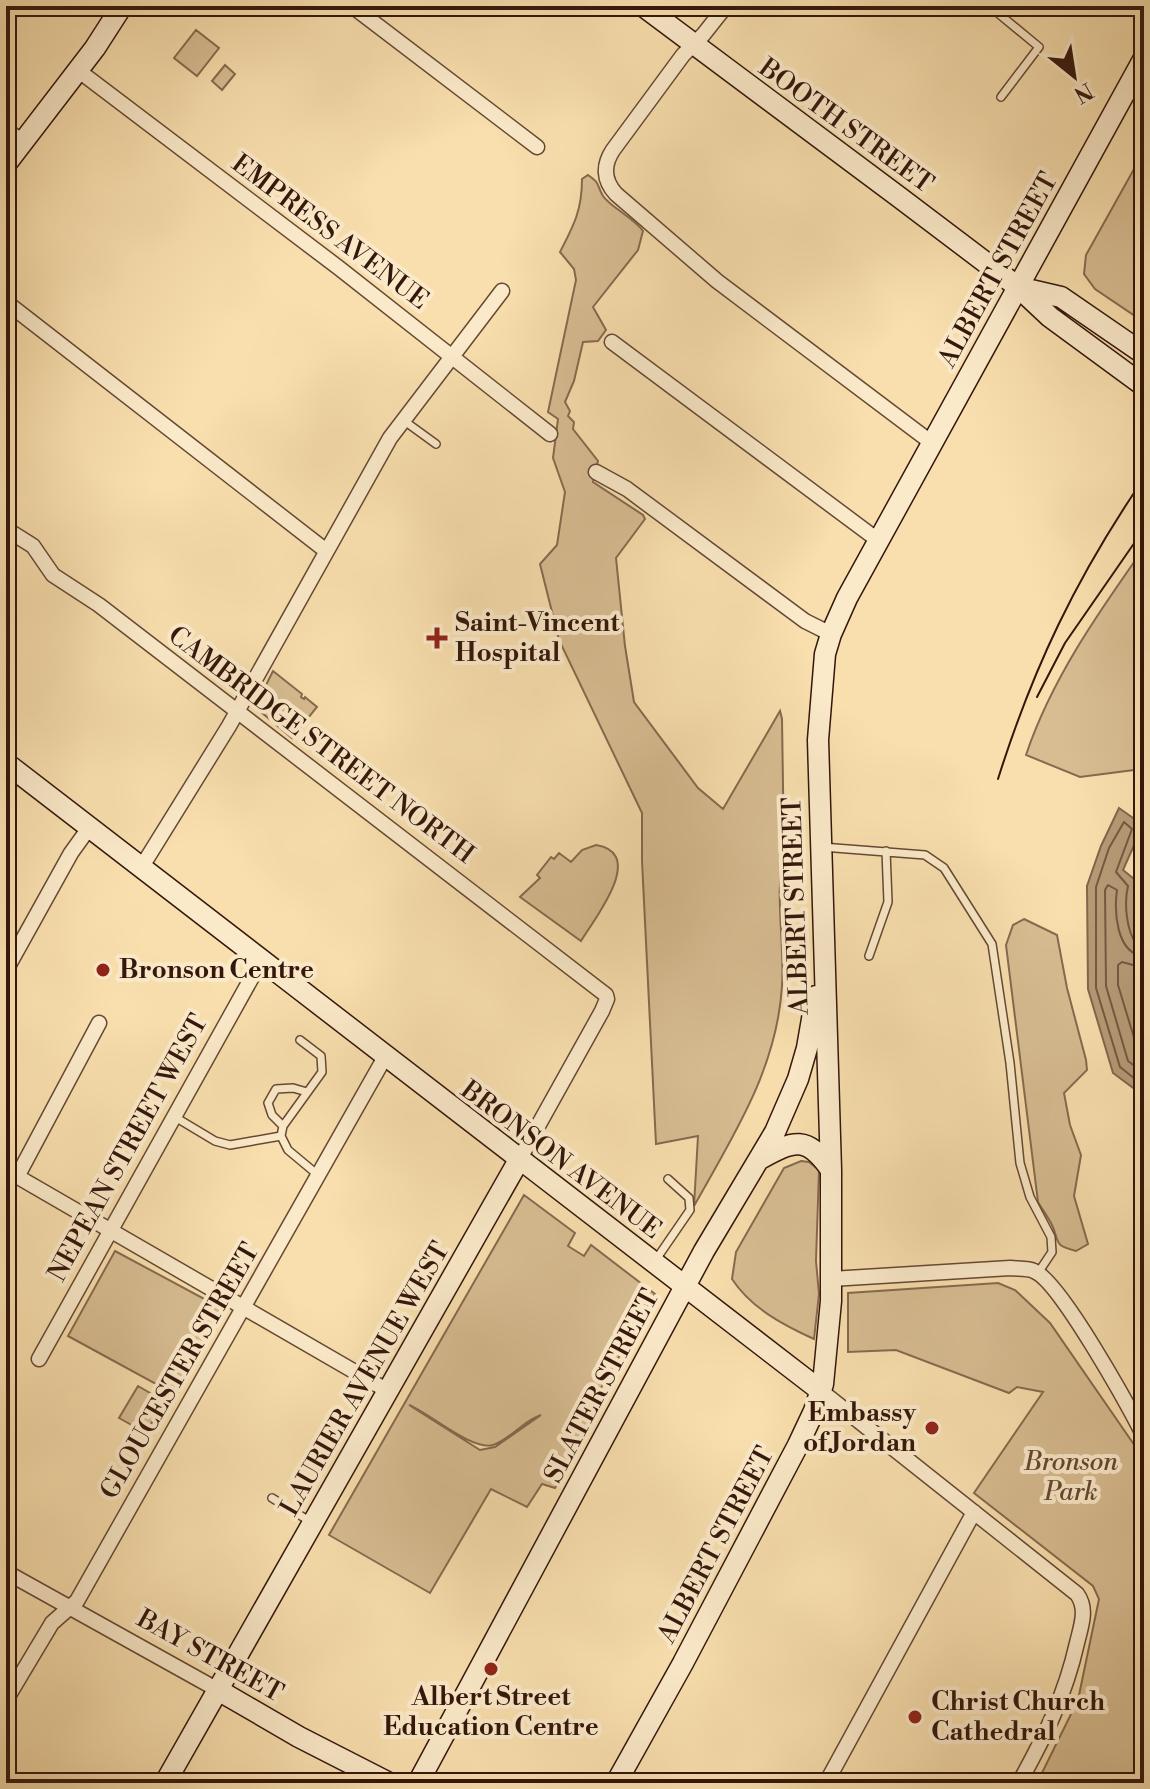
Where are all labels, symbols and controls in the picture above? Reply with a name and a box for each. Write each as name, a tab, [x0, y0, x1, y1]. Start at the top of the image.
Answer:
north arrow	[1034, 36, 1114, 116]
street label: BOOTH STREET	[752, 51, 940, 200]
text: N	[1068, 76, 1098, 108]
street label: EMPRESS AVENUE	[225, 148, 435, 316]
street label: ALBERT STREET	[931, 167, 1065, 374]
place label: Saint-Vincent Hospital	[455, 607, 620, 669]
street label: CAMBRIDGE STREET NORTH	[162, 619, 480, 871]
marker: Saint-Vincent Hospital	[426, 627, 448, 649]
street label: ALBERT STREET	[776, 797, 816, 1016]
place label: Bronson Centre	[119, 954, 314, 986]
marker: Bronson Centre	[94, 961, 112, 979]
street label: NEPEAN STREET WEST	[41, 1009, 215, 1287]
street label: BRONSON AVENUE	[454, 1074, 668, 1246]
street label: LAURIER AVENUE WEST	[273, 1236, 457, 1522]
street label: GLOUCESTER STREET	[94, 1237, 266, 1505]
street label: SLATER STREET	[537, 1284, 667, 1488]
place label: Embassy of Jordan	[803, 1397, 917, 1459]
marker: Embassy of Jordan	[923, 1419, 941, 1437]
street label: ALBERT STREET	[650, 1441, 781, 1650]
park label: Bronson Park	[1023, 1446, 1118, 1508]
street label: BAY STREET	[130, 1602, 289, 1709]
marker: Albert Street Education Centre	[482, 1660, 500, 1678]
place label: Albert Street Education Centre	[383, 1681, 599, 1743]
place label: Christ Church Cathedral	[931, 1686, 1105, 1748]
marker: Christ Church Cathedral	[906, 1708, 924, 1726]

